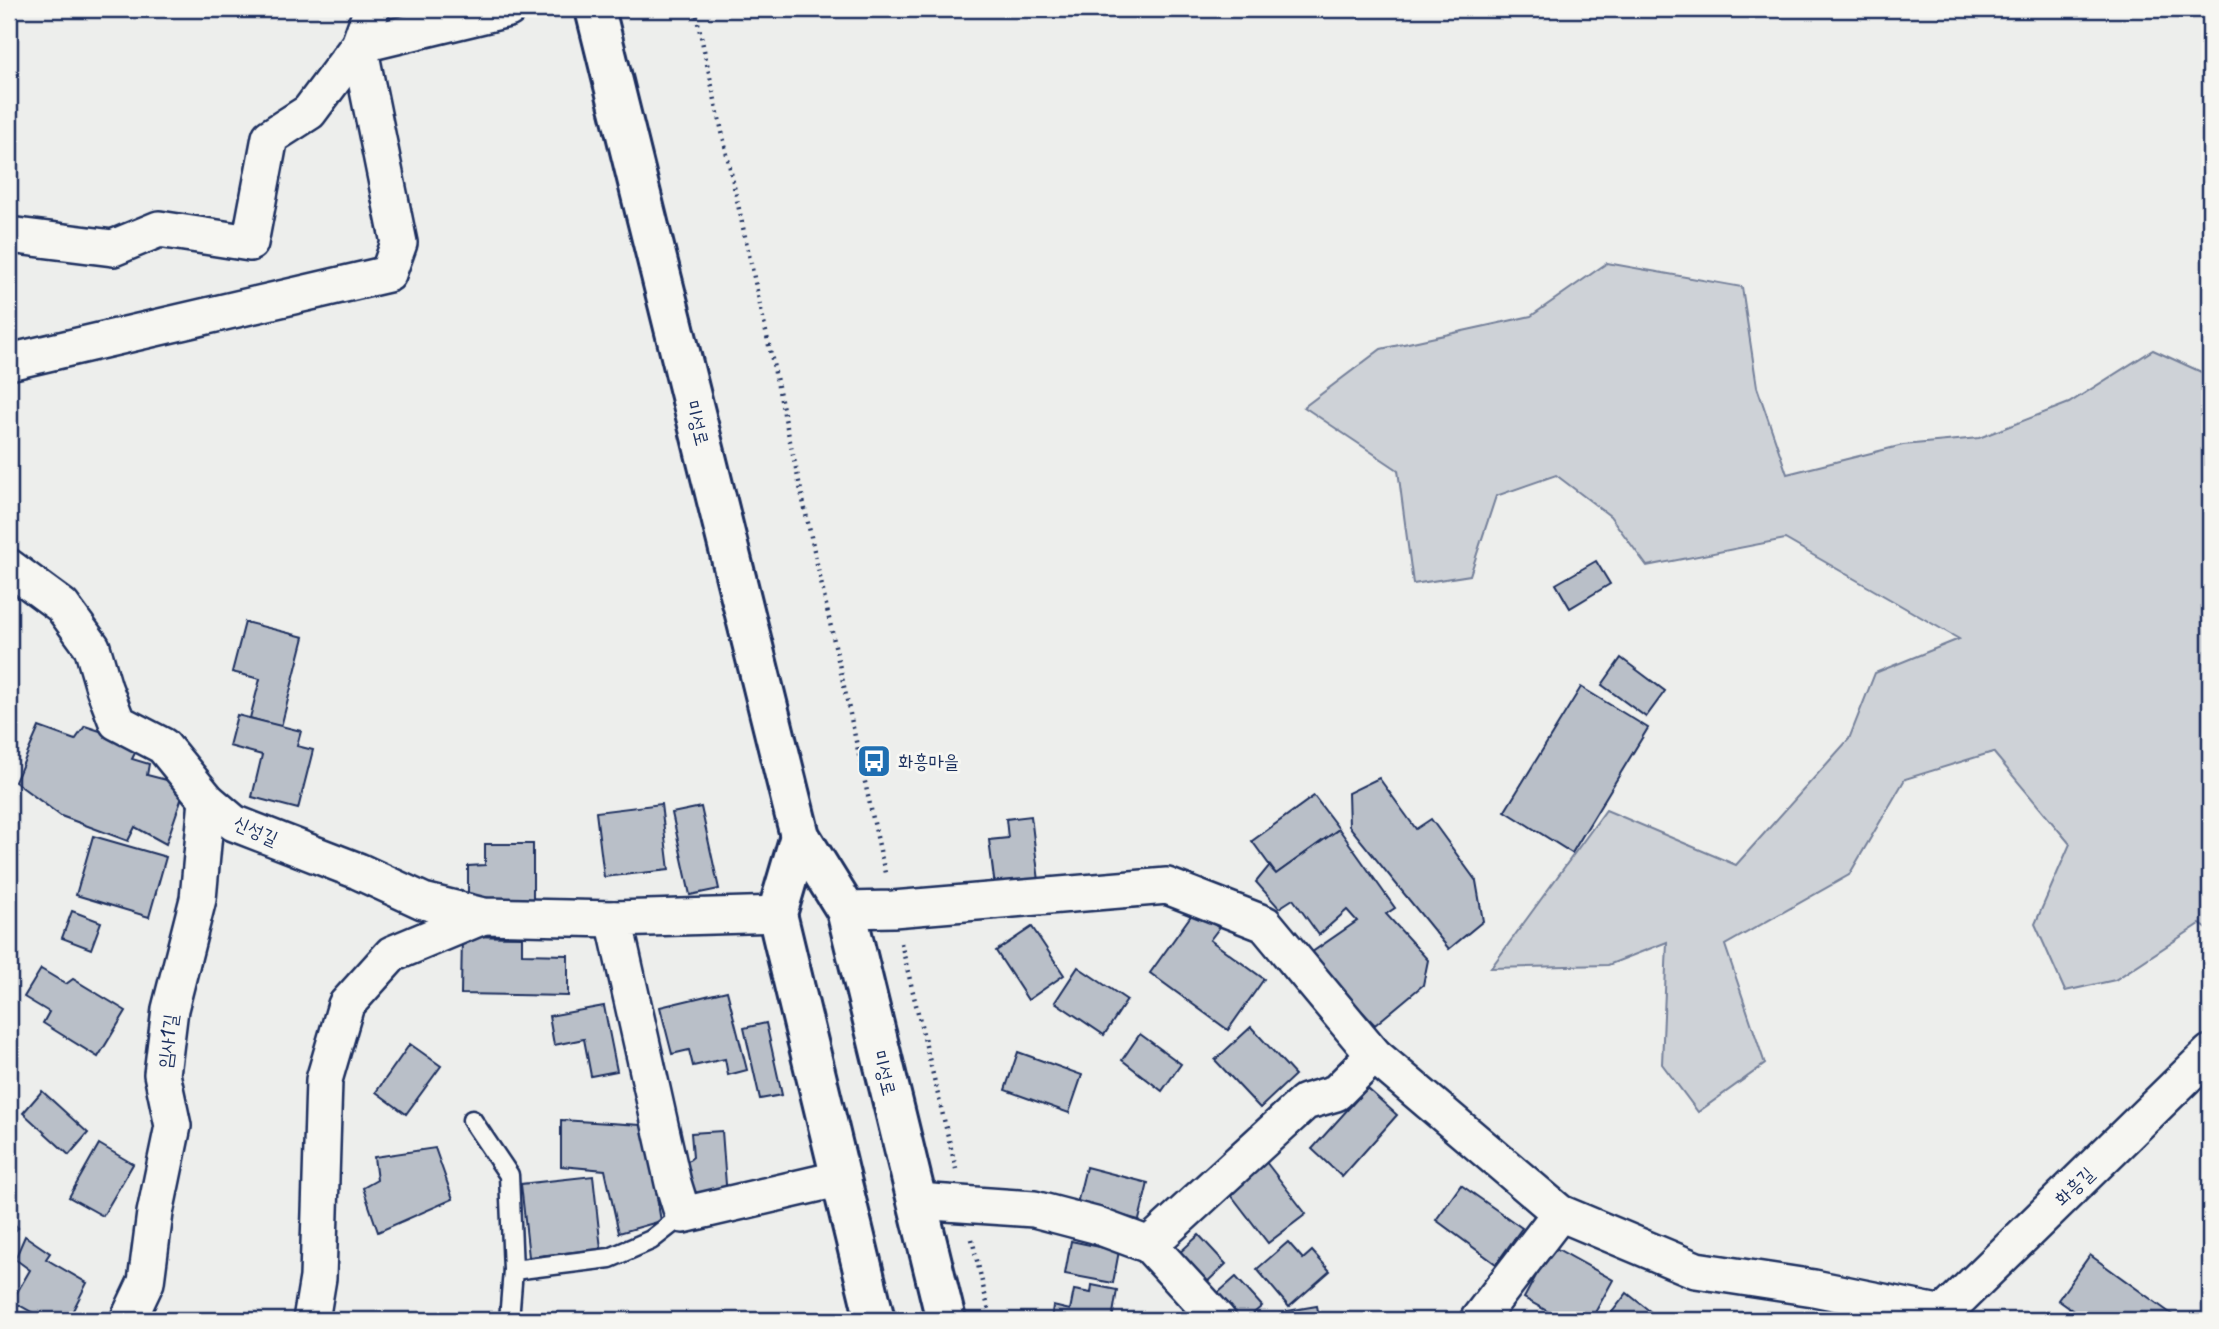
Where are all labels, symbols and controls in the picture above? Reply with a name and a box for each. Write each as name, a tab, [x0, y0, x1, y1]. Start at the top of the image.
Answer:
street label: 미성로	[680, 397, 718, 448]
bus stop icon: 화흥마을	[855, 742, 893, 780]
place label: 화흥마을	[898, 746, 959, 774]
street label: 신성길	[230, 807, 283, 851]
street label: 임사1길	[149, 1012, 183, 1070]
street label: 미성로	[867, 1047, 905, 1098]
street label: 화흥길	[2047, 1159, 2100, 1211]

